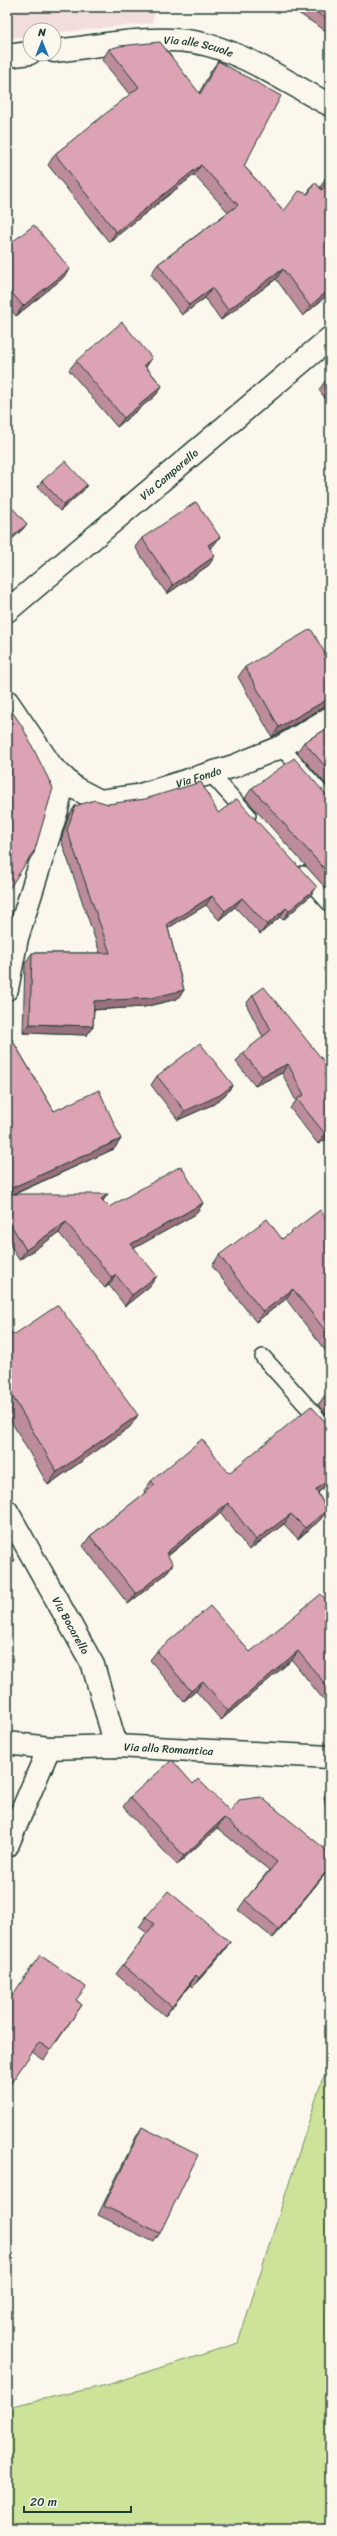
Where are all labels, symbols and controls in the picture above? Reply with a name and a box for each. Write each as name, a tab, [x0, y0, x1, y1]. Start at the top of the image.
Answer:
north arrow	[22, 22, 62, 62]
text: N	[37, 23, 46, 42]
street label: Via alle Scuole	[164, 31, 237, 63]
street label: Via Camporello	[136, 444, 203, 505]
street label: Via Fondo	[174, 761, 224, 793]
street label: Via Bocarello	[47, 1593, 94, 1658]
street label: Via alla Romantica	[123, 1737, 214, 1761]
scale bar	[24, 2488, 131, 2514]
text: 20 m	[30, 2491, 57, 2513]

